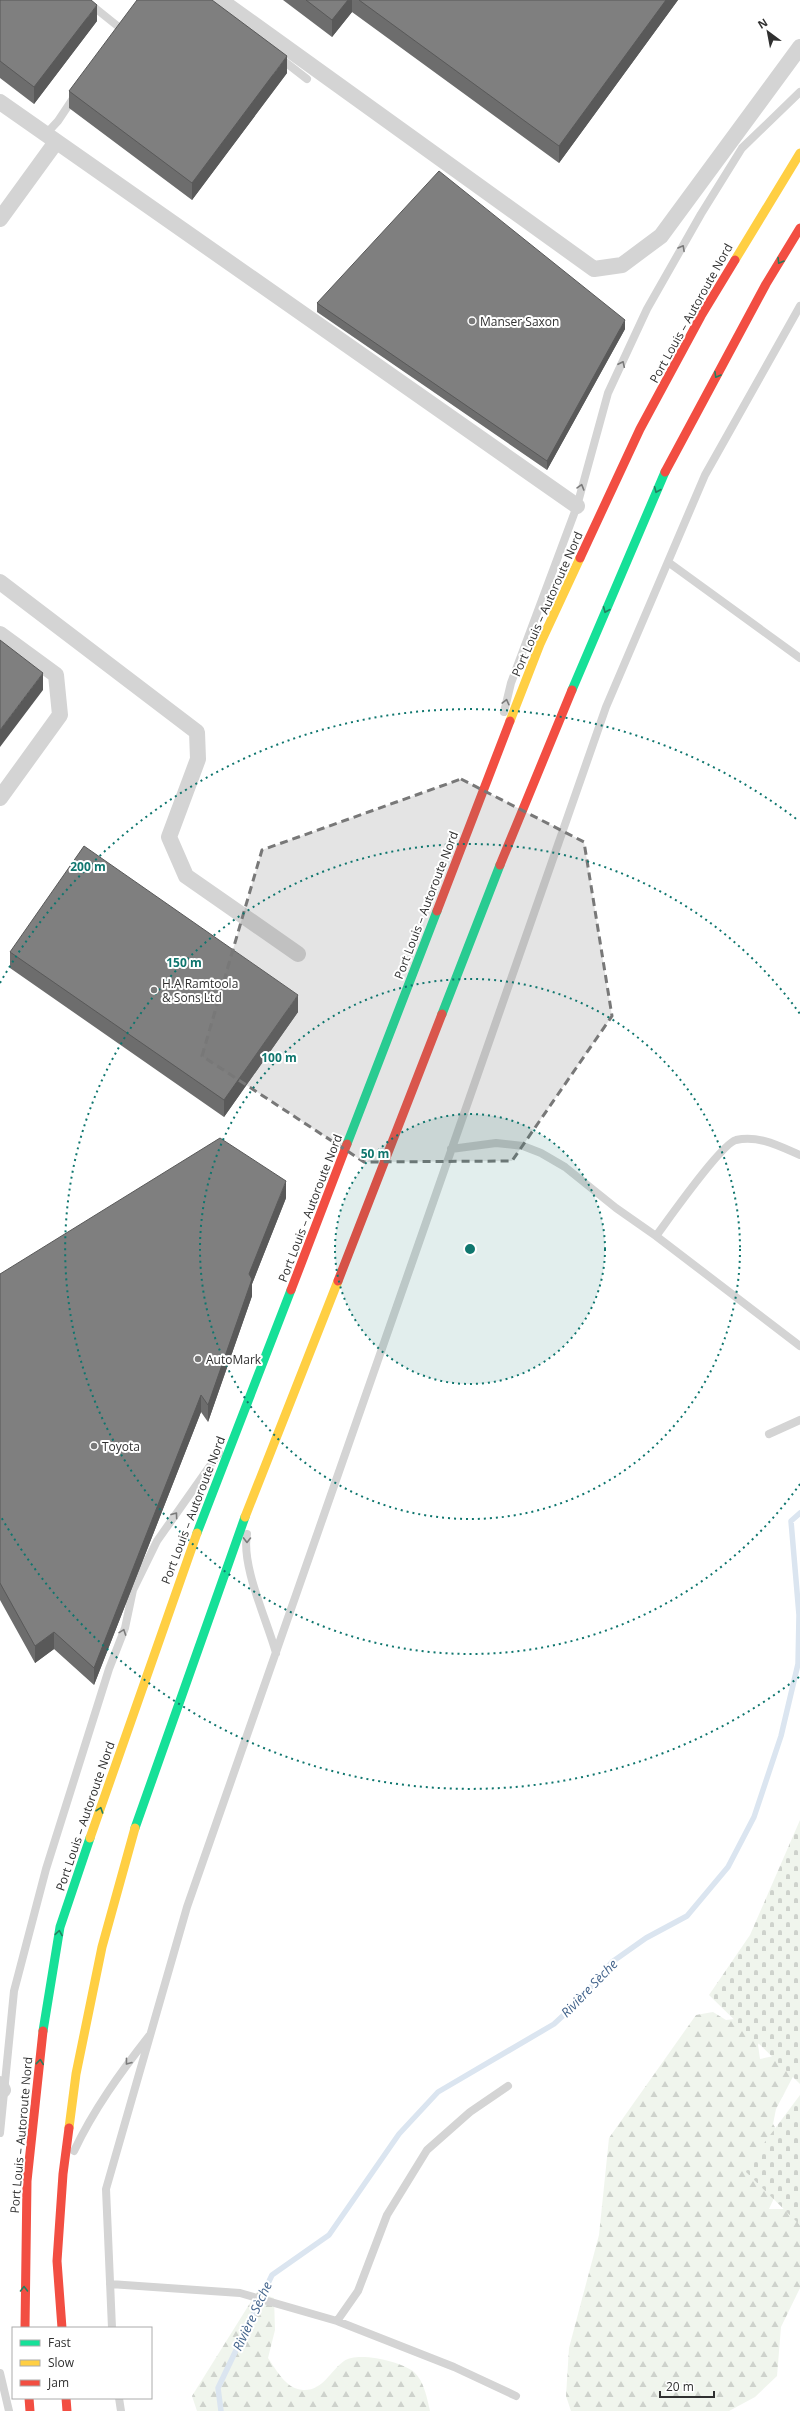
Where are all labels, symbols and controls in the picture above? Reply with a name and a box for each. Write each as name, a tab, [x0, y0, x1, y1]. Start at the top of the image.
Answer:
north arrow	[748, 12, 788, 52]
text: N	[755, 14, 770, 32]
street label: Port Louis – Autoroute Nord	[645, 240, 737, 386]
one-way arrow	[677, 245, 684, 252]
one-way arrow	[777, 257, 784, 264]
place label: Manser Saxon	[480, 313, 559, 330]
marker: Manser Saxon	[467, 316, 477, 326]
one-way arrow	[617, 360, 625, 368]
one-way arrow	[714, 371, 721, 378]
one-way arrow	[576, 484, 585, 491]
one-way arrow	[654, 487, 662, 494]
street label: Port Louis – Autoroute Nord	[507, 529, 587, 679]
one-way arrow	[603, 606, 611, 613]
one-way arrow	[501, 699, 510, 706]
street label: Port Louis – Autoroute Nord	[390, 829, 462, 981]
text: 200 m	[70, 858, 106, 875]
text: 150 m	[166, 954, 202, 971]
place label: H.A Ramtoola & Sons Ltd	[162, 975, 238, 1006]
marker: H.A Ramtoola & Sons Ltd	[149, 985, 159, 995]
text: 100 m	[261, 1049, 297, 1066]
street label: Port Louis – Autoroute Nord	[274, 1132, 346, 1284]
text: 50 m	[361, 1145, 389, 1162]
centre of rings	[463, 1242, 477, 1256]
place label: AutoMark	[206, 1351, 262, 1368]
marker: AutoMark	[193, 1354, 203, 1364]
street label: Port Louis – Autoroute Nord	[157, 1434, 229, 1586]
place label: Toyota	[102, 1438, 140, 1455]
marker: Toyota	[89, 1441, 99, 1451]
one-way arrow	[170, 1512, 178, 1519]
one-way arrow	[243, 1537, 251, 1543]
one-way arrow	[118, 1629, 127, 1636]
street label: Port Louis – Autoroute Nord	[51, 1739, 119, 1893]
one-way arrow	[95, 1807, 103, 1814]
one-way arrow	[54, 1930, 62, 1936]
water label: Rivière Sèche	[557, 1955, 622, 2021]
street label: Port Louis – Autoroute Nord	[6, 2056, 36, 2214]
one-way arrow	[125, 2058, 132, 2065]
one-way arrow	[35, 2059, 44, 2065]
water label: Rivière Sèche	[228, 2278, 276, 2353]
one-way arrow	[20, 2286, 28, 2292]
legend	[12, 2327, 152, 2399]
text: Fast	[48, 2334, 71, 2351]
text: Slow	[48, 2354, 75, 2371]
scale bar	[660, 2373, 714, 2399]
text: Jam	[47, 2374, 69, 2391]
text: 20 m	[666, 2378, 694, 2395]

